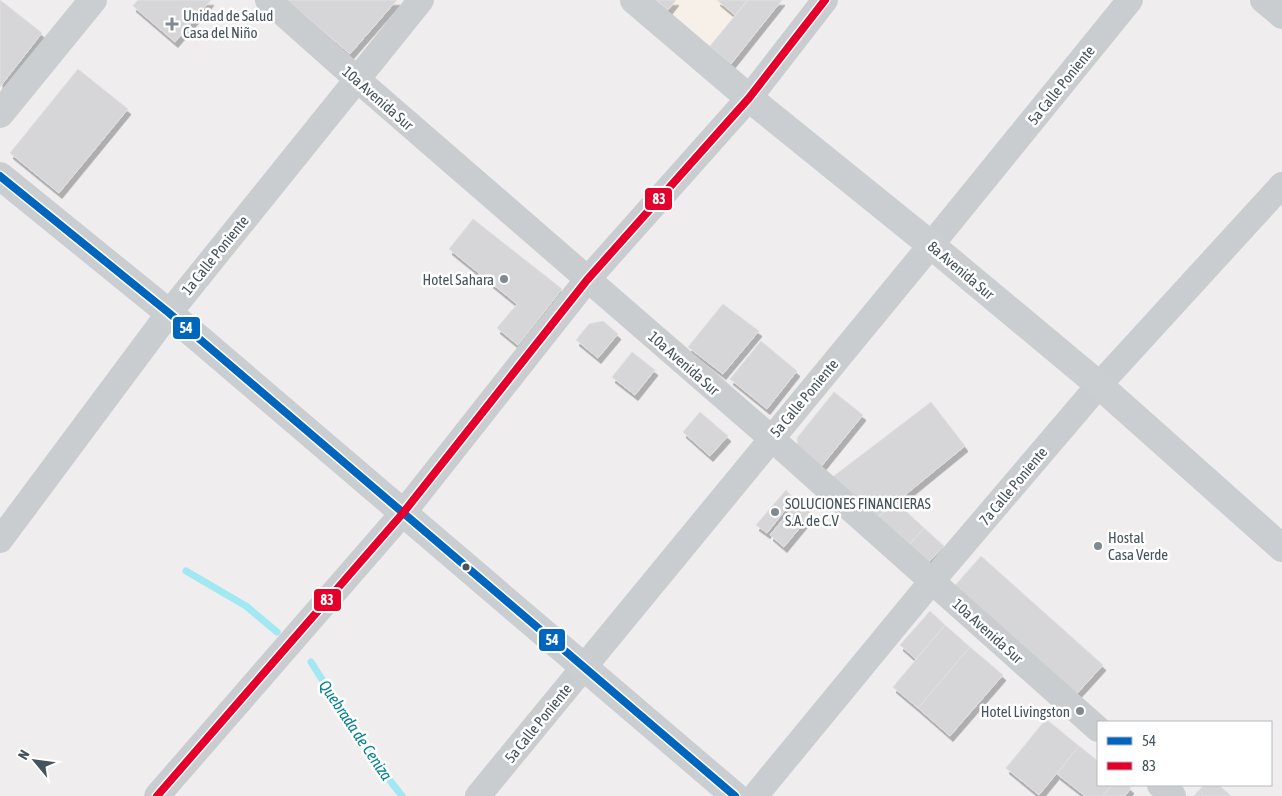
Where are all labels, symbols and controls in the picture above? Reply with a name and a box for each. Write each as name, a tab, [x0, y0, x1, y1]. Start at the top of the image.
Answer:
place label: Unidad de Salud Casa del Niño	[183, 7, 273, 41]
marker: Unidad de Salud Casa del Niño	[165, 17, 179, 31]
street label: 5a Calle Poniente	[1024, 42, 1098, 128]
street label: 10a Avenida Sur	[339, 63, 417, 134]
line badge: 83	[644, 187, 673, 211]
text: 83	[652, 191, 666, 207]
street label: 1a Calle Poniente	[178, 212, 252, 298]
street label: 8a Avenida Sur	[924, 237, 998, 303]
place label: Hotel Sahara	[423, 271, 494, 288]
marker: Hotel Sahara	[498, 273, 510, 285]
line badge: 54	[172, 316, 201, 340]
text: 54	[179, 320, 193, 336]
street label: 10a Avenida Sur	[645, 328, 723, 399]
street label: 5a Calle Poniente	[766, 355, 842, 440]
street label: 7a Calle Poniente	[975, 443, 1051, 528]
place label: SOLUCIONES FINANCIERAS S.A. de C.V	[785, 495, 931, 529]
marker: SOLUCIONES FINANCIERAS S.A. de C.V	[769, 506, 781, 518]
place label: Hostal Casa Verde	[1108, 529, 1168, 563]
marker: Hostal Casa Verde	[1092, 540, 1104, 552]
unlabelled marker	[461, 562, 471, 572]
line badge: 83	[313, 588, 342, 612]
text: 83	[320, 592, 334, 608]
street label: 10a Avenida Sur	[950, 595, 1027, 667]
line badge: 54	[538, 628, 566, 652]
text: 54	[545, 632, 559, 648]
water label: Quebrada de Ceniza	[316, 677, 396, 784]
street label: 5a Calle Poniente	[501, 680, 575, 766]
place label: Hotel Livingston	[981, 703, 1070, 720]
marker: Hotel Livingston	[1074, 705, 1086, 717]
legend	[1097, 721, 1272, 786]
text: 54	[1142, 732, 1156, 749]
north arrow	[10, 736, 60, 786]
text: N	[15, 747, 33, 762]
text: 83	[1142, 757, 1156, 774]

